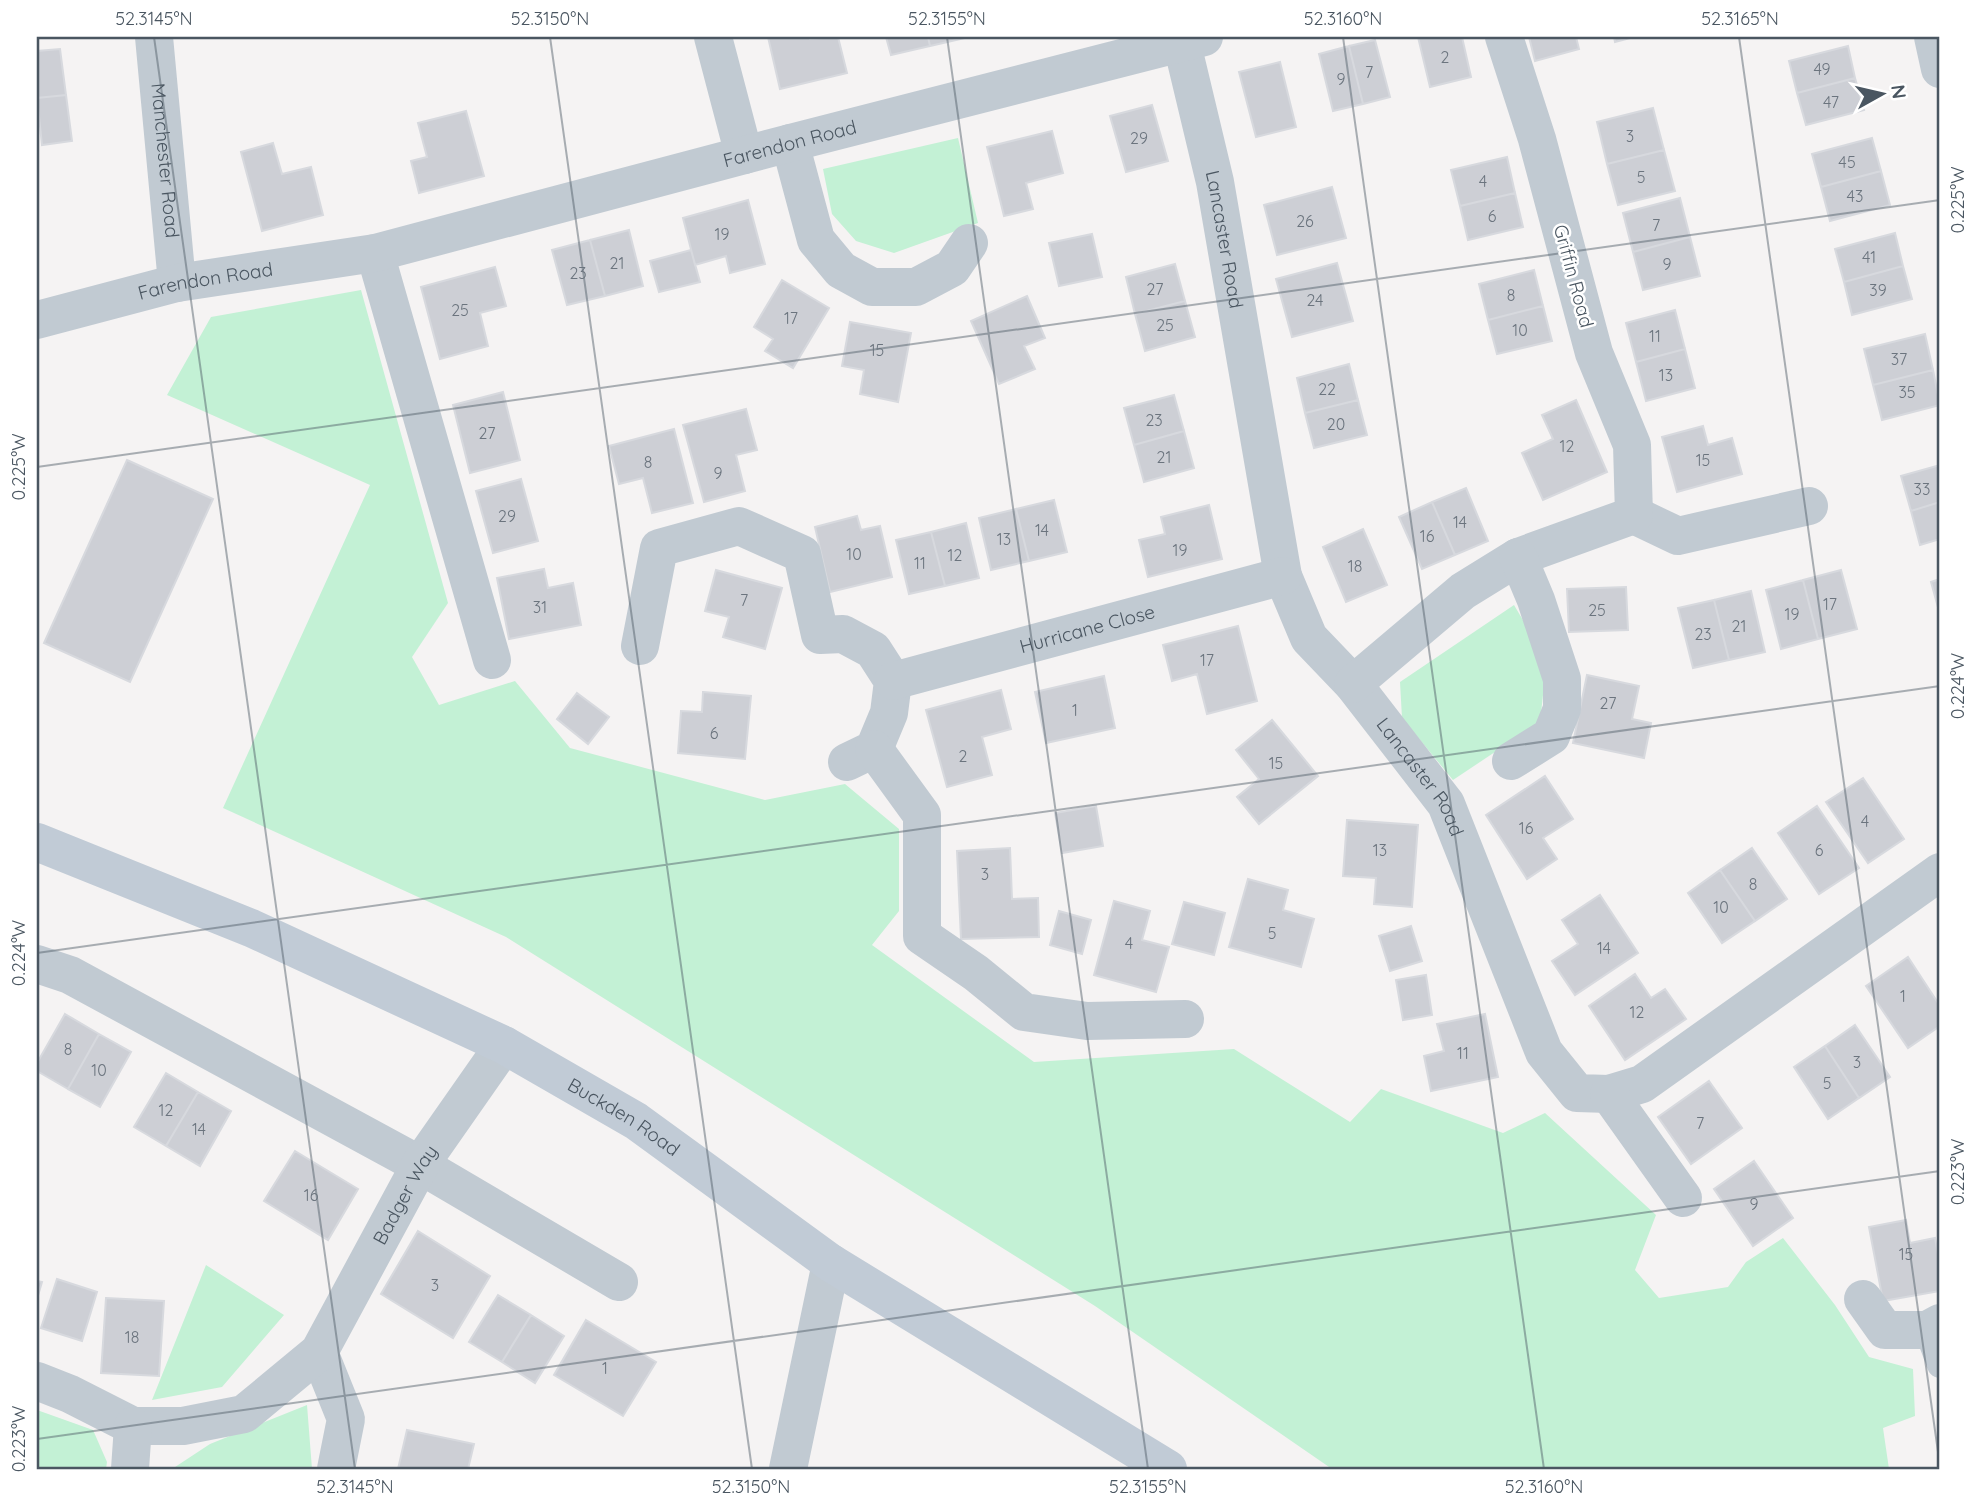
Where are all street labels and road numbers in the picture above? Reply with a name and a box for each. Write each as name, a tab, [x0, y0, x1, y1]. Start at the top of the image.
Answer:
street label: Manchester Road	[146, 82, 185, 239]
street label: Farendon Road	[720, 115, 859, 172]
street label: Lancaster Road	[1201, 168, 1249, 310]
street label: Griffin Road	[1549, 222, 1599, 330]
street label: Farendon Road	[135, 257, 274, 305]
street label: Hurricane Close	[1017, 599, 1157, 658]
street label: Lancaster Road	[1371, 713, 1469, 839]
street label: Buckden Road	[563, 1072, 685, 1161]
street label: Badger Way	[367, 1140, 443, 1249]

